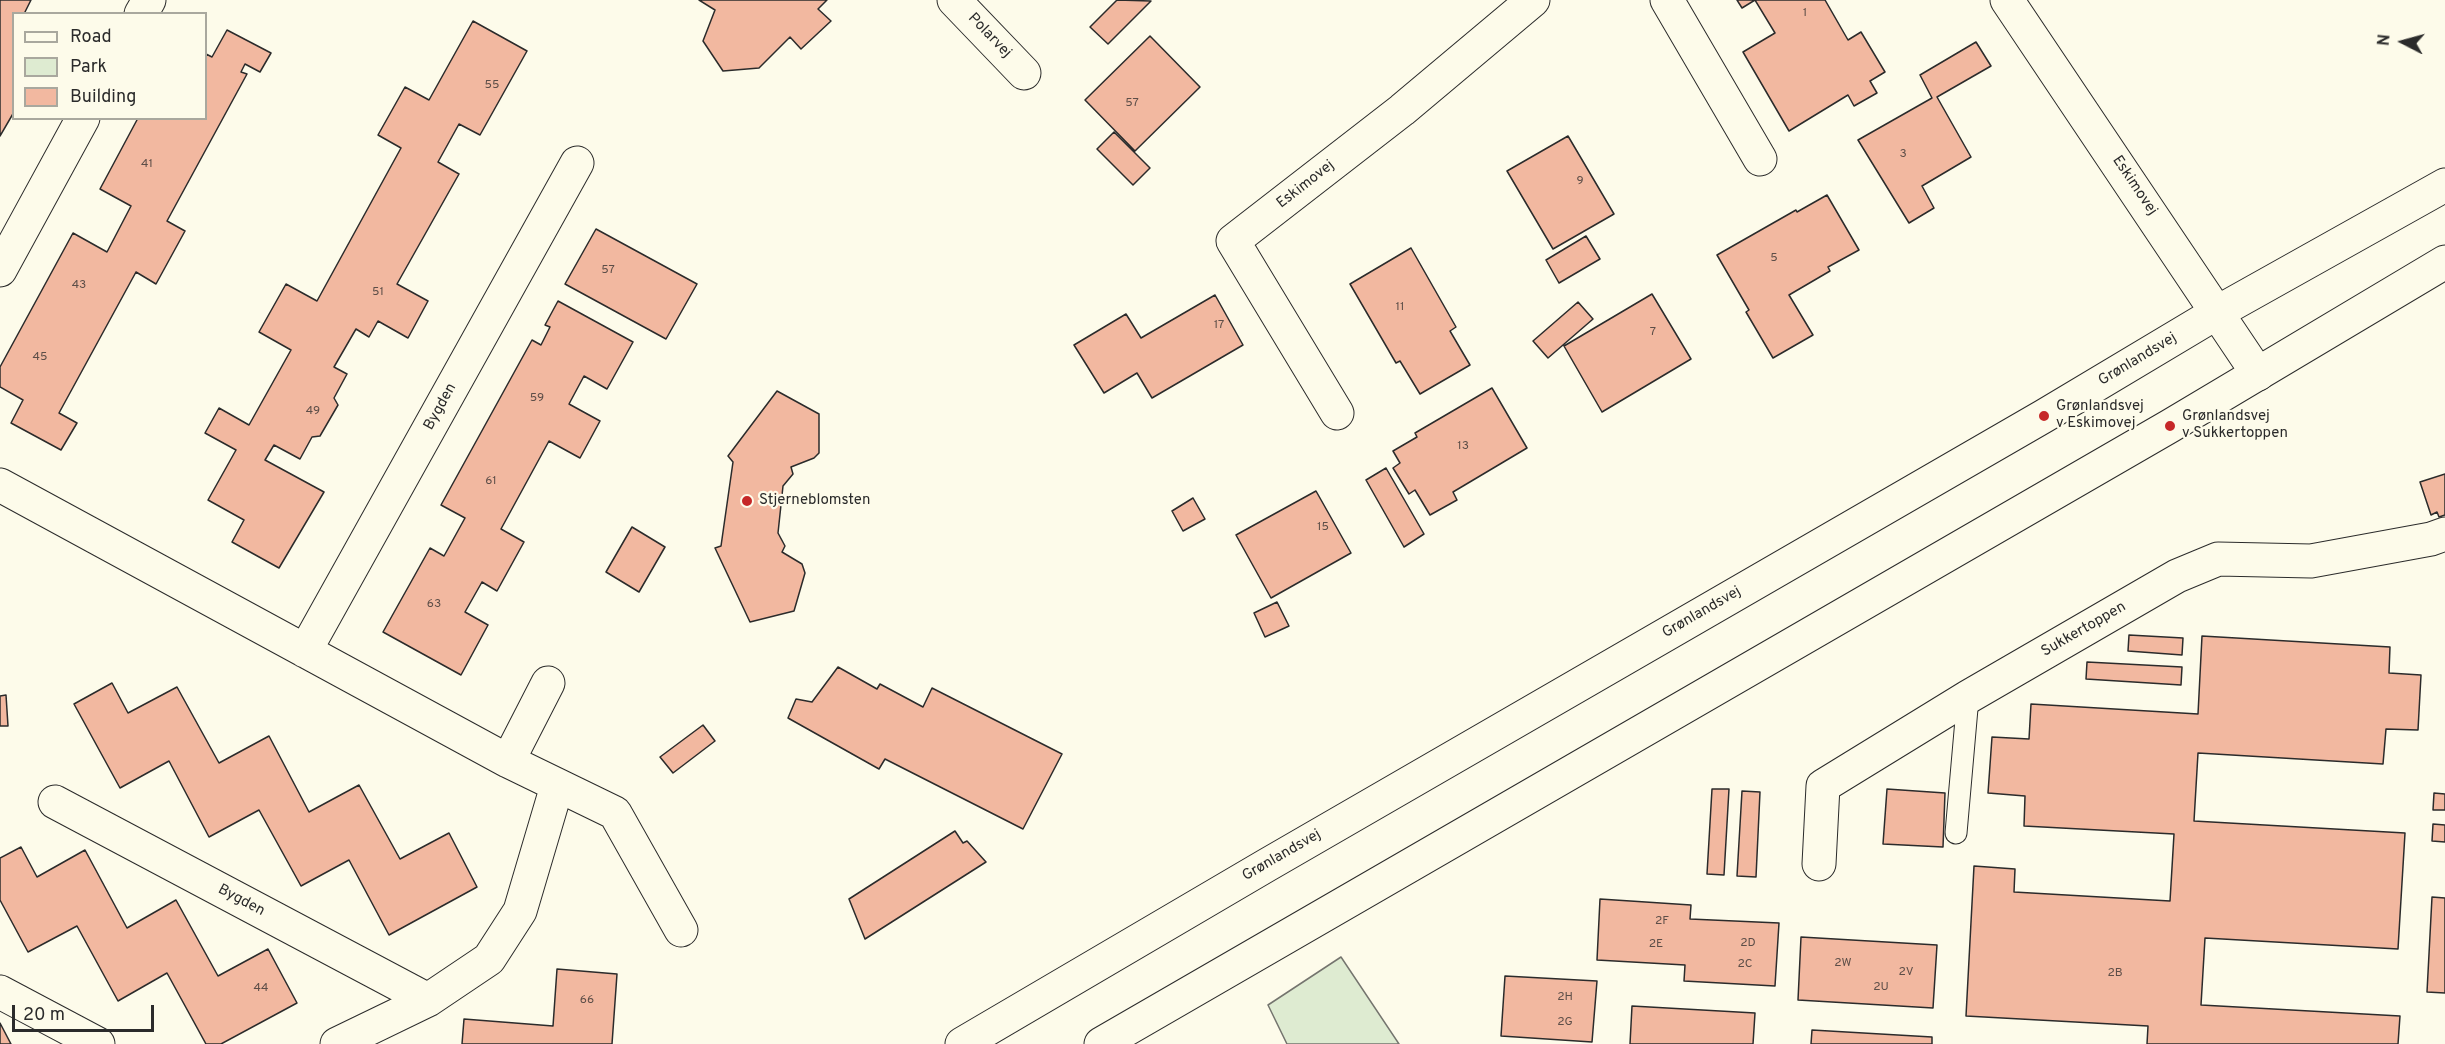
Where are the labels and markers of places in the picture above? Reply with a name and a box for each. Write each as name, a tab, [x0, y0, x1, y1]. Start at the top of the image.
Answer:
place label: Grønlandsvej v Eskimovej	[2056, 398, 2144, 433]
place label: Grønlandsvej v Sukkertoppen	[2182, 408, 2288, 443]
marker: Grønlandsvej v Eskimovej	[2037, 409, 2051, 423]
marker: Grønlandsvej v Sukkertoppen	[2163, 419, 2177, 433]
place label: Stjerneblomsten	[759, 492, 870, 510]
marker: Stjerneblomsten	[740, 494, 754, 508]

